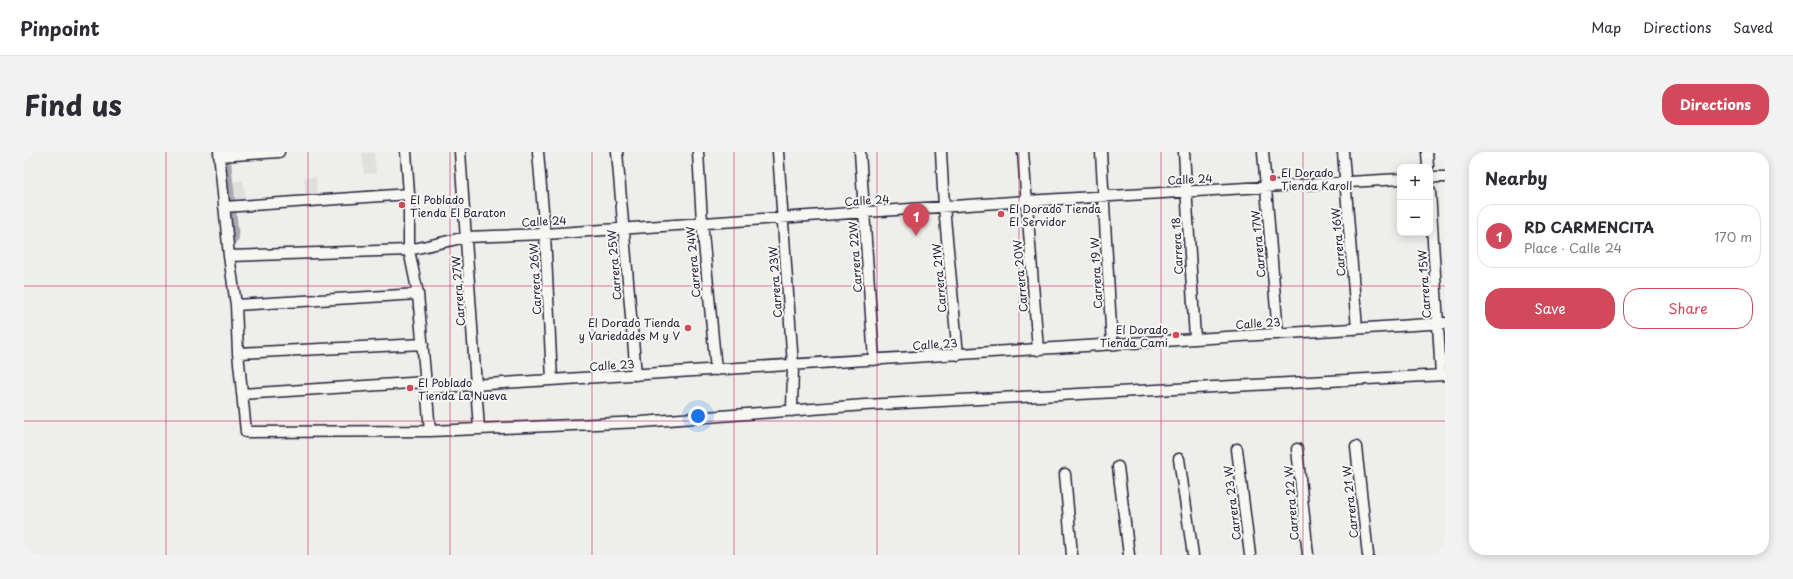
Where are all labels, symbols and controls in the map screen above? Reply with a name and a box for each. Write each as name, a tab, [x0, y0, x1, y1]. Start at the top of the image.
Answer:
text: Pinpoint	[20, 14, 100, 42]
text: Map	[1591, 17, 1621, 38]
text: Directions	[1643, 17, 1711, 38]
text: Saved	[1733, 17, 1773, 38]
text: Find us	[24, 83, 122, 126]
button: Directions	[1662, 84, 1769, 125]
place label: El Dorado Tienda Karoll	[1281, 164, 1352, 194]
map controls	[1397, 164, 1433, 236]
button: +	[1397, 164, 1433, 200]
text: Nearby	[1485, 165, 1547, 191]
street label: Calle 24	[1167, 169, 1213, 189]
marker: El Dorado Tienda Karoll	[1268, 173, 1278, 183]
street label: Calle 24	[844, 190, 890, 210]
place label: El Poblado Tienda El Baraton	[410, 191, 506, 221]
marker: El Poblado Tienda El Baraton	[397, 200, 407, 210]
place label: El Dorado Tienda El Servidor	[1009, 200, 1101, 230]
button: −	[1397, 200, 1433, 236]
pin: 1	[903, 203, 929, 236]
street label: Carrera 16W	[1326, 206, 1349, 277]
marker: El Dorado Tienda El Servidor	[996, 209, 1006, 219]
street label: Carrera 17W	[1247, 209, 1269, 278]
street label: Calle 24	[521, 211, 567, 231]
text: RD CARMENCITA	[1524, 215, 1654, 238]
street label: Carrera 18	[1167, 217, 1187, 275]
street label: Carrera 22W	[844, 220, 866, 293]
street label: Carrera 24W	[681, 225, 705, 298]
text: 1	[1496, 227, 1502, 246]
text: 170 m	[1714, 227, 1752, 246]
street label: Carrera 25W	[602, 228, 626, 301]
street label: Carrera 19 W	[1086, 237, 1106, 309]
text: Place · Calle 24	[1524, 238, 1622, 257]
street label: Carrera 20W	[1008, 239, 1032, 313]
street label: Carrera 26W	[525, 242, 545, 315]
street label: Carrera 21W	[927, 242, 950, 313]
street label: Carrera 23W	[764, 245, 786, 318]
street label: Carrera 15W	[1413, 249, 1435, 319]
street label: Carrera 27W	[447, 255, 469, 327]
button: Save	[1485, 288, 1615, 329]
button: Share	[1623, 288, 1753, 329]
street label: Calle 23	[1235, 313, 1281, 333]
place label: El Dorado Tienda y Variedades M y V	[579, 314, 680, 344]
place label: El Dorado Tienda Cami	[1100, 321, 1168, 351]
marker: El Dorado Tienda y Variedades M y V	[683, 323, 693, 333]
marker: El Dorado Tienda Cami	[1171, 330, 1181, 340]
street label: Calle 23	[912, 334, 958, 354]
street label: Calle 23	[589, 355, 635, 375]
place label: El Poblado Tienda La Nueva	[418, 374, 507, 404]
marker: El Poblado Tienda La Nueva	[405, 383, 415, 393]
your location	[688, 406, 708, 426]
street label: Carrera 23 W	[1219, 464, 1245, 541]
street label: Carrera 22 W	[1279, 464, 1303, 541]
street label: Carrera 21 W	[1338, 464, 1362, 539]

